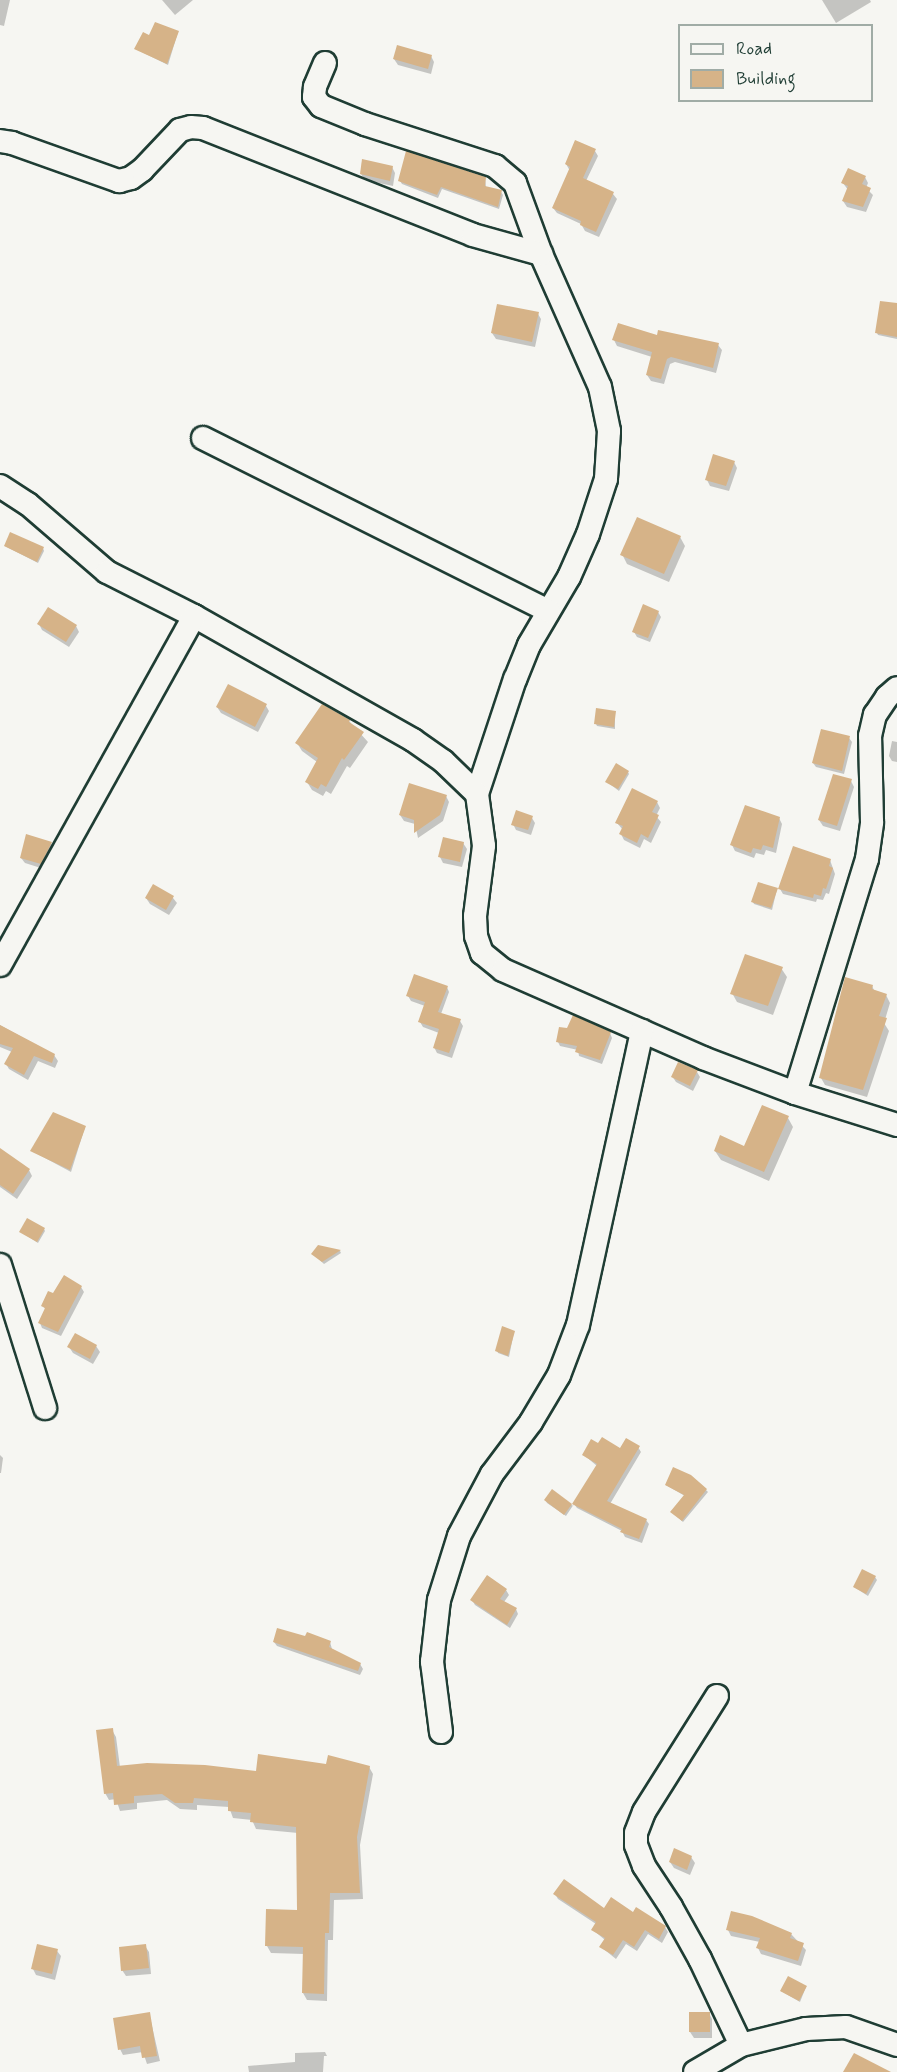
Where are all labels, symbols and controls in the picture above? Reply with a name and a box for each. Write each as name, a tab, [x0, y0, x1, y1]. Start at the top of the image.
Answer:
legend	[678, 24, 873, 102]
text: Road	[736, 37, 772, 61]
text: Building	[736, 67, 796, 91]

